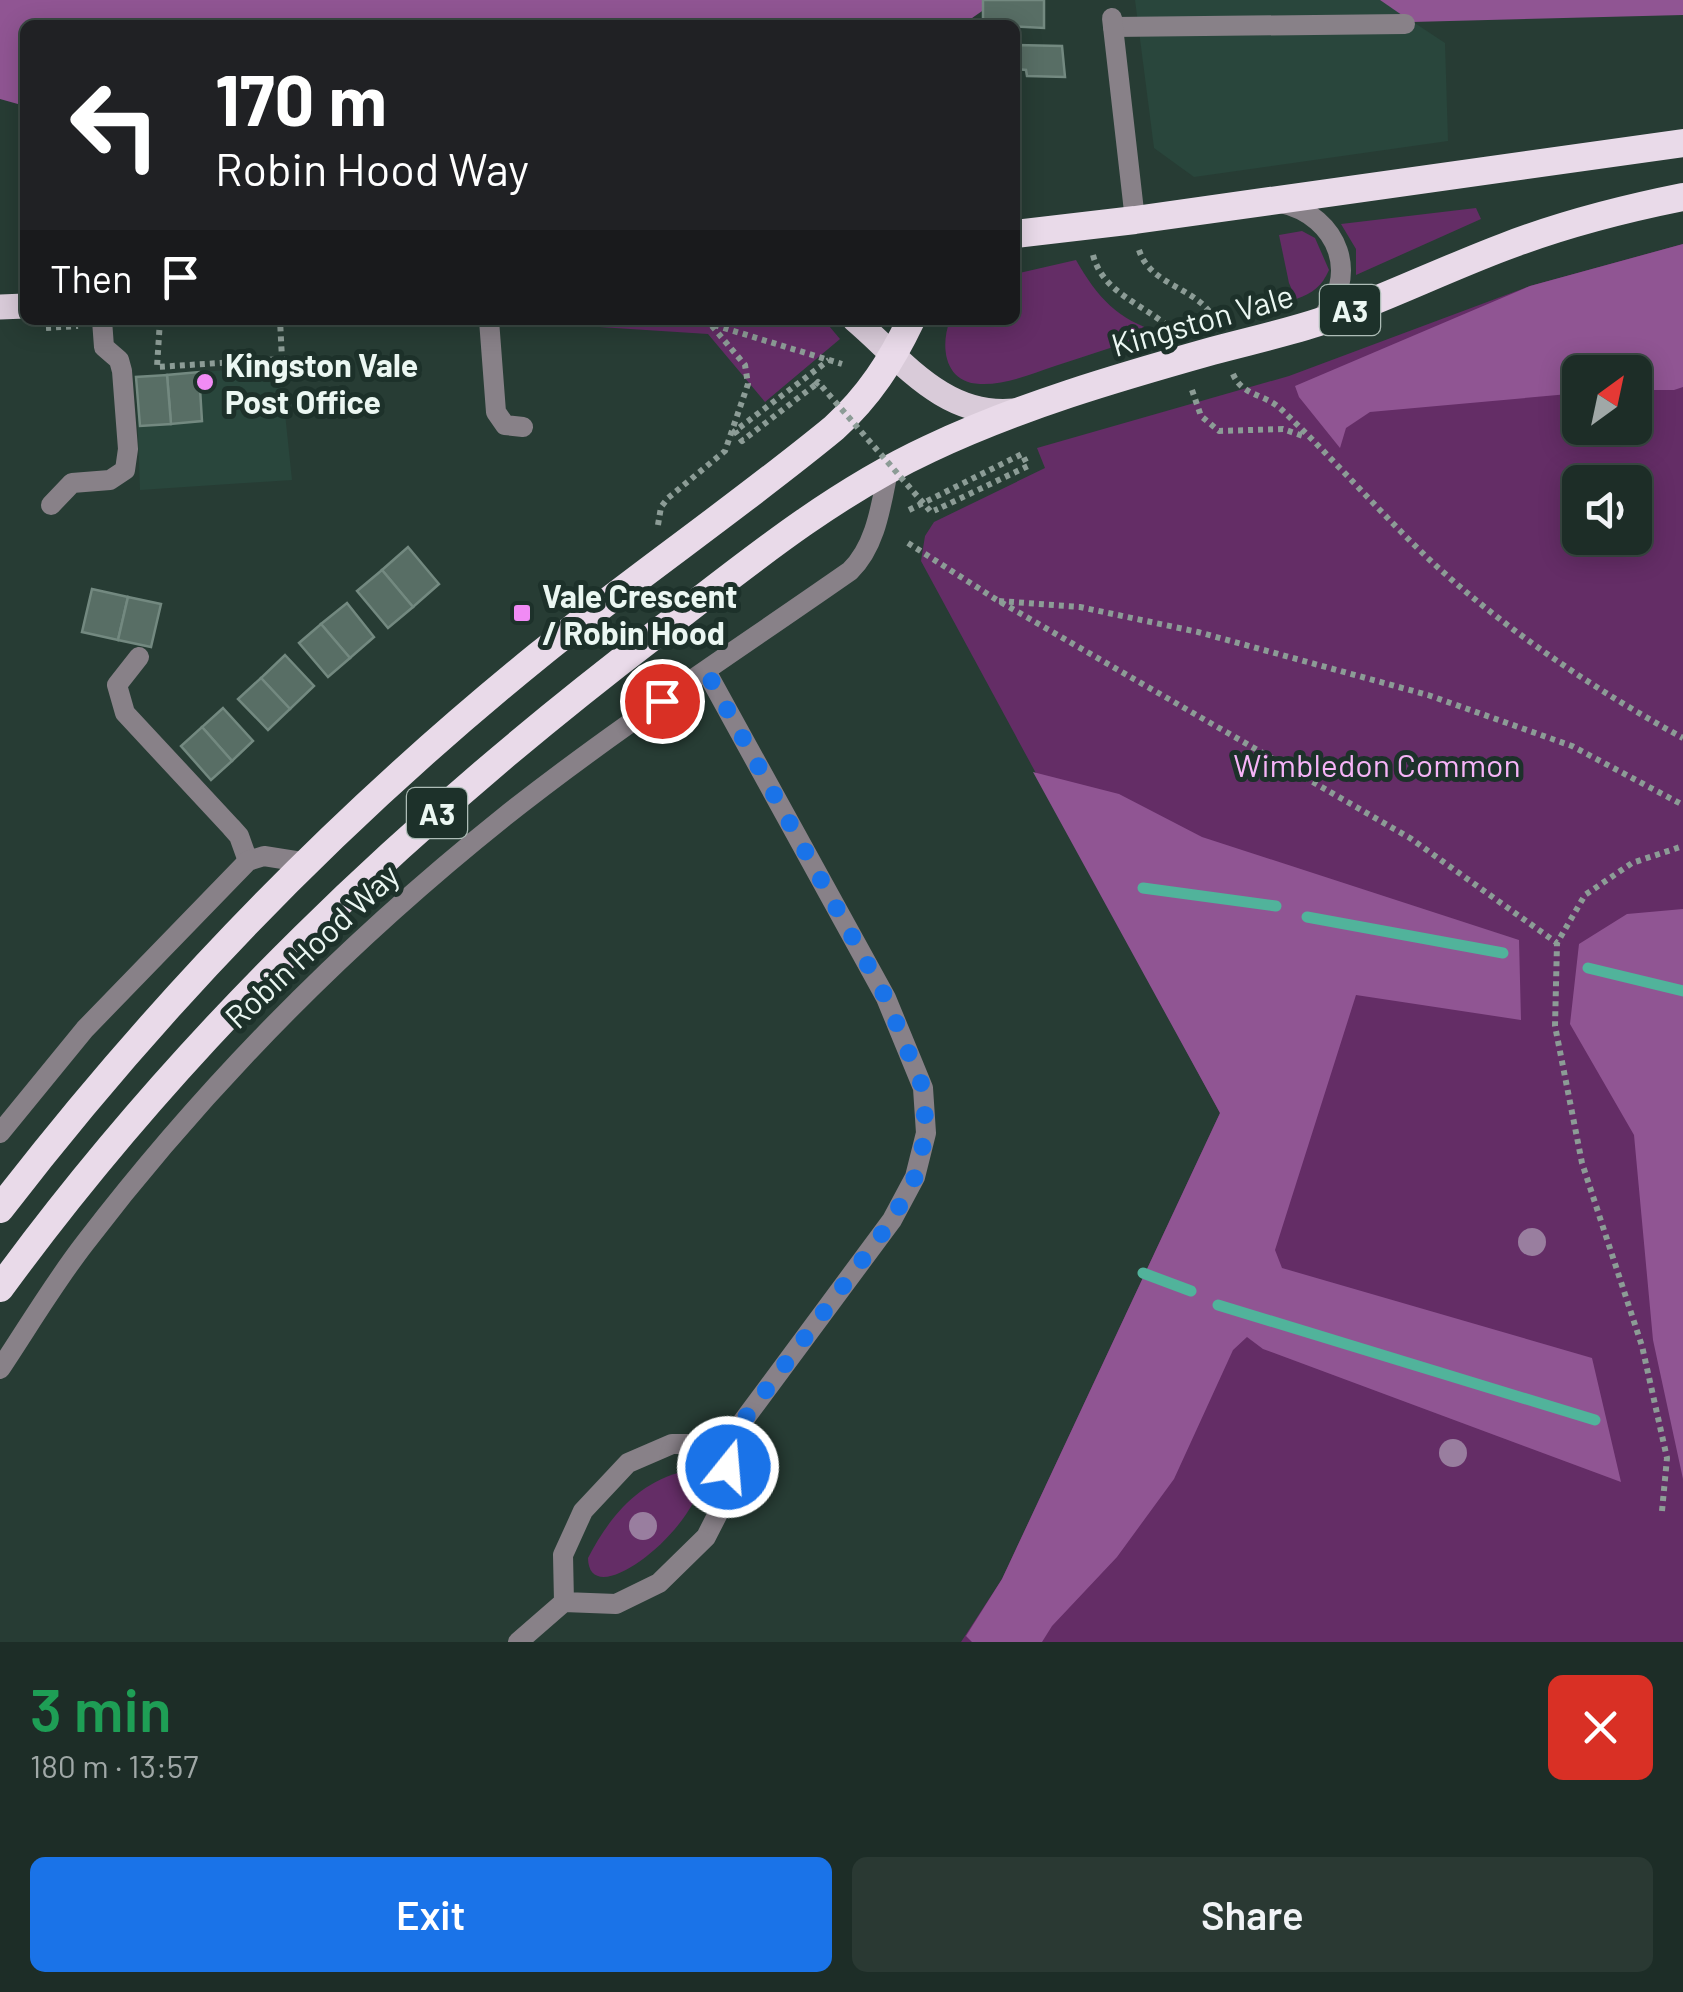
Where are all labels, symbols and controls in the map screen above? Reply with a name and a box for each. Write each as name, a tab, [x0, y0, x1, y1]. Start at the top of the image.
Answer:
text: 170 m	[215, 56, 387, 140]
icon: left	[50, 60, 180, 190]
text: Robin Hood Way	[215, 141, 529, 195]
icon: arrive	[153, 250, 208, 305]
text: Then	[50, 255, 133, 301]
street label: Kingston Vale	[1107, 275, 1297, 363]
road number: A3	[1320, 285, 1380, 335]
place label: Kingston Vale Post Office	[225, 345, 418, 420]
north arrow	[1562, 355, 1652, 445]
map controls	[1562, 355, 1652, 555]
marker: Kingston Vale Post Office	[194, 371, 216, 393]
button: sound	[1562, 465, 1652, 555]
place label: Vale Crescent / Robin Hood	[542, 576, 737, 651]
marker: Vale Crescent / Robin Hood	[511, 602, 533, 624]
pin	[620, 659, 705, 744]
icon: arrive	[635, 674, 690, 729]
park label: Wimbledon Common	[1233, 745, 1521, 783]
road number: A3	[407, 788, 467, 838]
street label: Robin Hood Way	[216, 855, 406, 1035]
position arrow	[676, 1415, 780, 1519]
text: 3 min	[30, 1672, 172, 1744]
button: close	[1548, 1675, 1653, 1780]
text: 180 m · 13:57	[30, 1746, 198, 1784]
button: Exit	[30, 1857, 832, 1972]
button: Share	[852, 1857, 1653, 1972]

